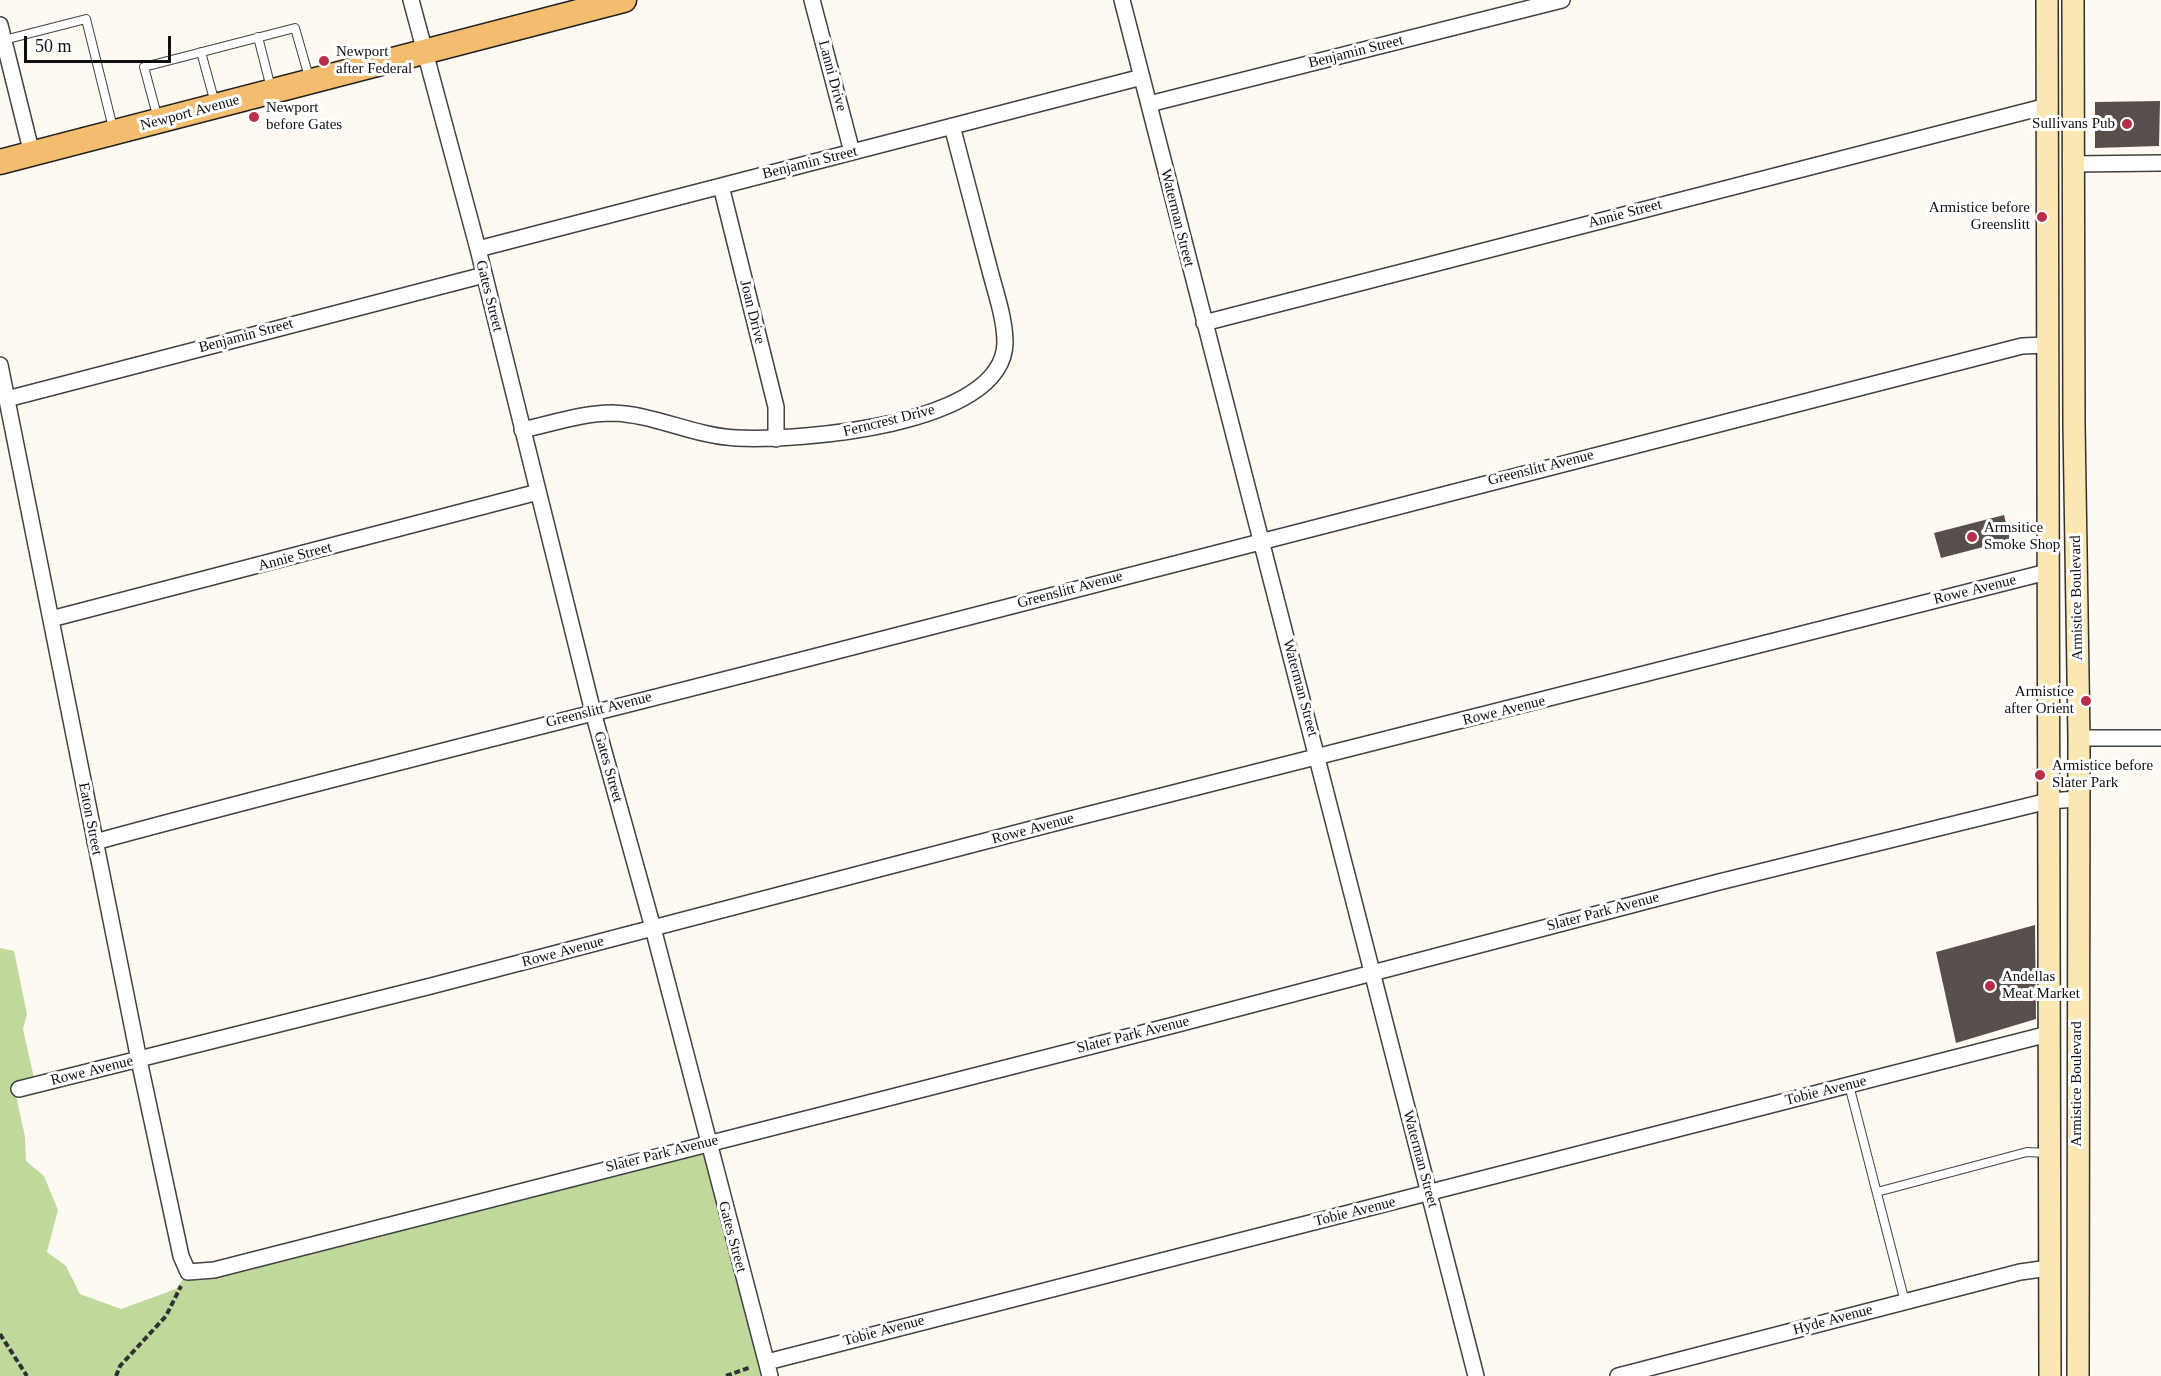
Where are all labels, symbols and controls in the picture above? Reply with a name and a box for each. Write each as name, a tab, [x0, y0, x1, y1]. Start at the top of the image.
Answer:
scale bar	[27, 24, 174, 62]
street label: Benjamin Street	[1307, 32, 1405, 72]
text: 50 m	[35, 36, 72, 56]
street label: Lanni Drive	[814, 38, 850, 114]
place label: Newport after Federal	[336, 43, 412, 78]
marker: Newport after Federal	[317, 54, 331, 68]
street label: Newport Avenue	[139, 91, 241, 135]
place label: Newport before Gates	[266, 99, 342, 134]
marker: Newport before Gates	[247, 110, 261, 124]
place label: Sullivans Pub	[2032, 115, 2115, 133]
marker: Sullivans Pub	[2120, 117, 2134, 131]
street label: Benjamin Street	[761, 143, 859, 183]
street label: Waterman Street	[1156, 167, 1198, 269]
street label: Annie Street	[1586, 196, 1664, 232]
place label: Armistice before Greenslitt	[1929, 199, 2030, 234]
marker: Armistice before Greenslitt	[2035, 210, 2049, 224]
street label: Gates Street	[471, 258, 507, 334]
street label: Joan Drive	[735, 278, 769, 346]
street label: Benjamin Street	[197, 315, 295, 357]
street label: Ferncrest Drive	[841, 401, 937, 441]
street label: Greenslitt Avenue	[1486, 446, 1596, 490]
place label: Armsitice Smoke Shop	[1984, 519, 2060, 554]
marker: Armsitice Smoke Shop	[1965, 530, 1979, 544]
street label: Armistice Boulevard	[2067, 535, 2087, 661]
street label: Annie Street	[256, 539, 334, 575]
street label: Greenslitt Avenue	[1015, 567, 1125, 613]
street label: Rowe Avenue	[1932, 571, 2018, 609]
street label: Waterman Street	[1278, 637, 1322, 739]
place label: Armistice after Orient	[2004, 683, 2074, 718]
street label: Greenslitt Avenue	[544, 688, 654, 732]
street label: Rowe Avenue	[1461, 692, 1547, 730]
marker: Armistice after Orient	[2079, 694, 2093, 708]
street label: Gates Street	[589, 729, 627, 805]
place label: Armistice before Slater Park	[2052, 757, 2153, 792]
marker: Armistice before Slater Park	[2033, 768, 2047, 782]
street label: Eaton Street	[74, 781, 106, 857]
street label: Rowe Avenue	[990, 809, 1076, 849]
street label: Slater Park Avenue	[1545, 888, 1661, 936]
street label: Rowe Avenue	[520, 932, 606, 972]
place label: Andellas Meat Market	[2002, 968, 2080, 1003]
marker: Andellas Meat Market	[1983, 979, 1997, 993]
street label: Slater Park Avenue	[1075, 1012, 1191, 1058]
street label: Armistice Boulevard	[2068, 1021, 2086, 1147]
street label: Rowe Avenue	[49, 1052, 135, 1090]
street label: Tobie Avenue	[1783, 1072, 1869, 1110]
street label: Waterman Street	[1398, 1108, 1442, 1210]
street label: Slater Park Avenue	[604, 1131, 720, 1177]
street label: Tobie Avenue	[1312, 1193, 1398, 1231]
street label: Gates Street	[714, 1199, 750, 1275]
street label: Hyde Avenue	[1791, 1301, 1875, 1339]
street label: Tobie Avenue	[841, 1312, 927, 1350]

